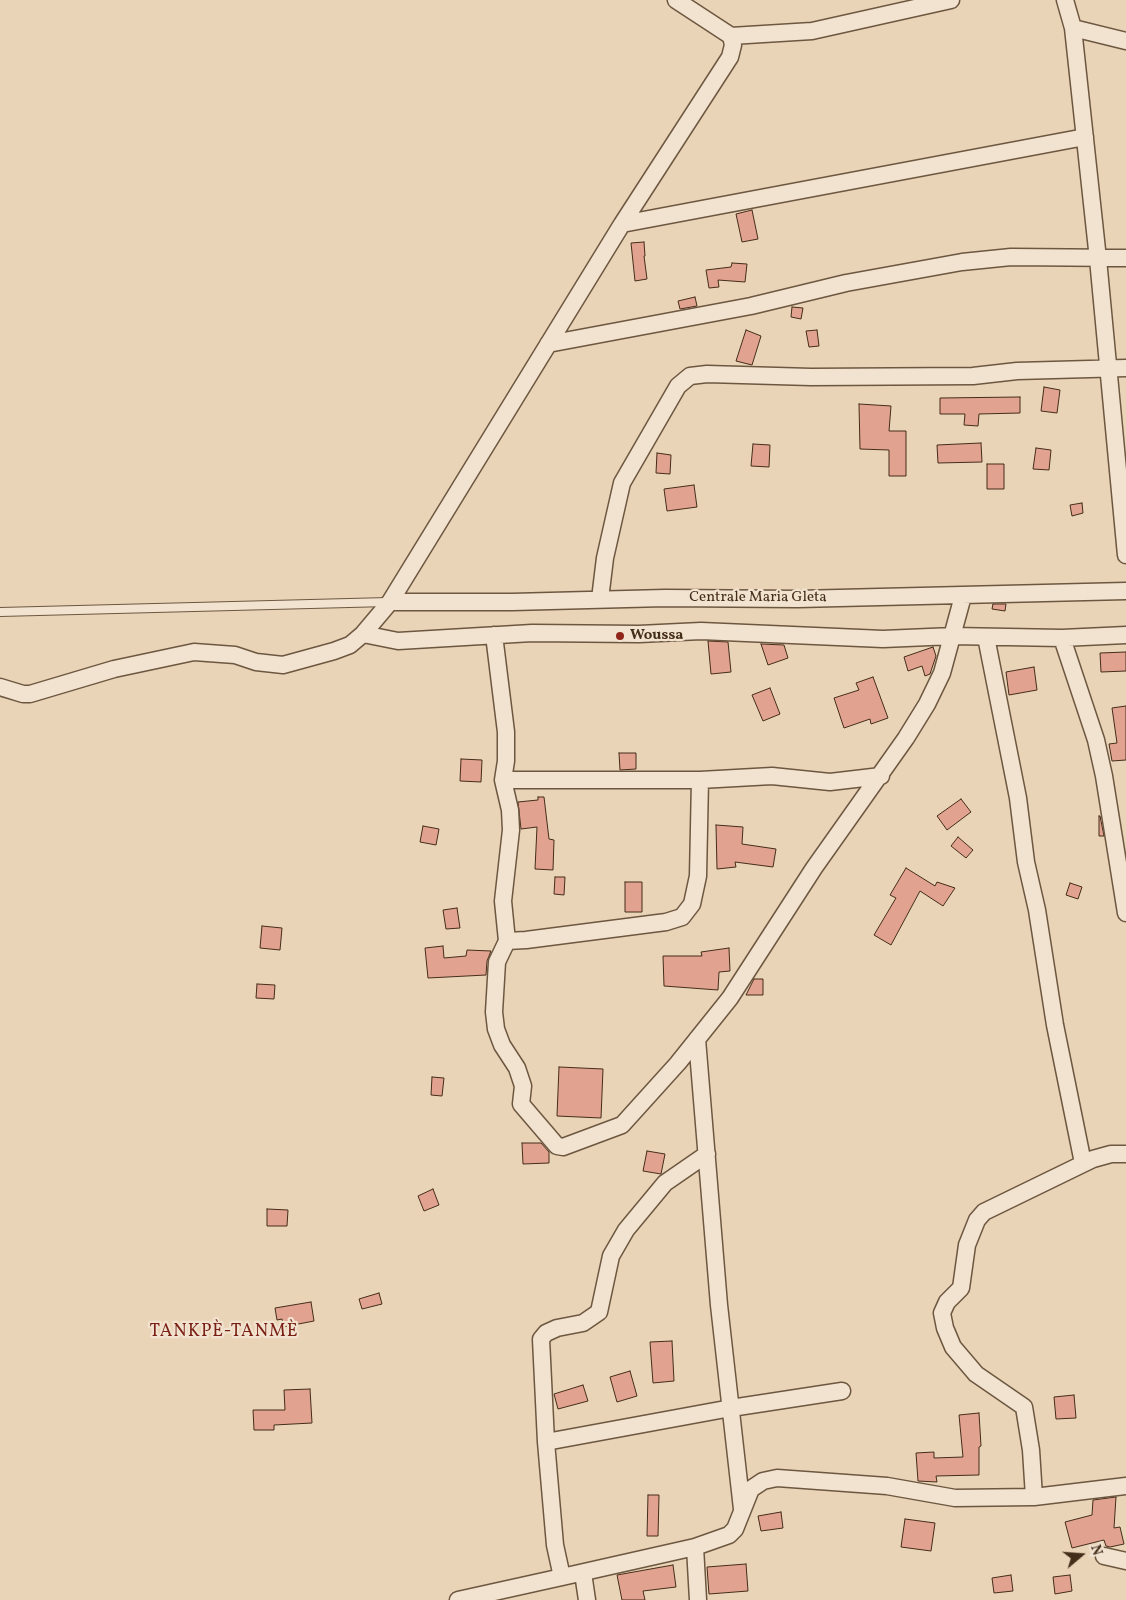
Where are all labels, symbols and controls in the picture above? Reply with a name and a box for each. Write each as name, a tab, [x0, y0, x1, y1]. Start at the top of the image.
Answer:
street label: Centrale Maria Gleta	[689, 589, 827, 607]
place label: Woussa	[630, 627, 684, 645]
marker: Woussa	[614, 630, 626, 642]
district label: TANKPÈ-TANMÈ	[148, 1322, 300, 1344]
north arrow	[1056, 1530, 1106, 1580]
text: N	[1085, 1542, 1106, 1558]

